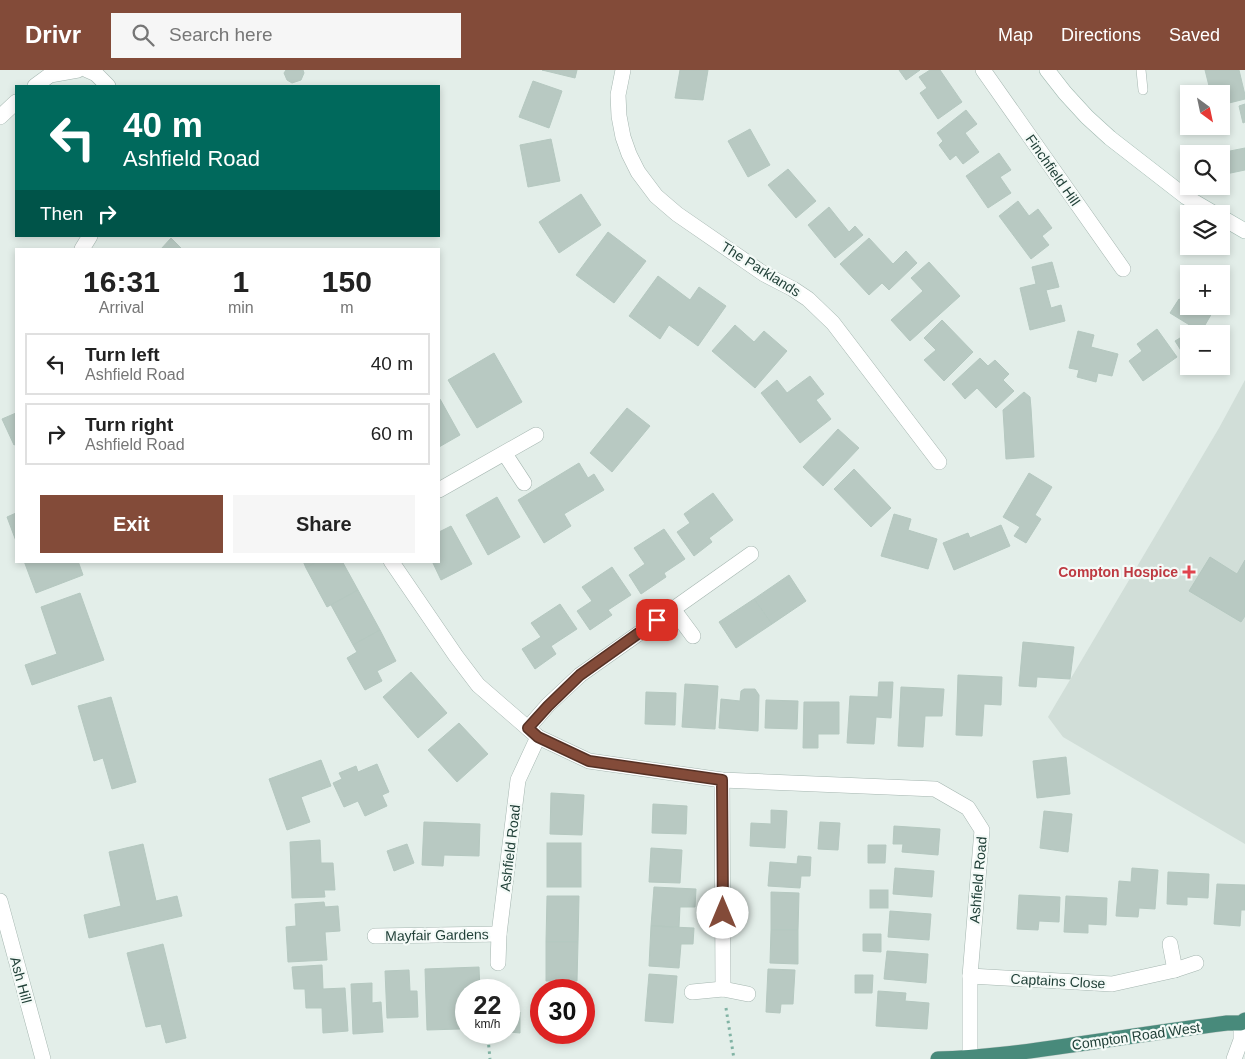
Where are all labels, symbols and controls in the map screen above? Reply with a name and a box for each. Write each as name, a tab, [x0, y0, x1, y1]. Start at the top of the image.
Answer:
search box	[111, 13, 461, 58]
text: Drivr	[25, 21, 81, 48]
icon: search	[129, 21, 157, 49]
text: Search here	[169, 24, 273, 45]
text: Map	[998, 25, 1033, 45]
text: Directions	[1061, 25, 1141, 45]
text: Saved	[1169, 25, 1220, 45]
north arrow	[1180, 85, 1230, 135]
map controls	[1180, 85, 1230, 375]
icon: left	[40, 105, 105, 170]
text: 40 m	[123, 105, 203, 144]
street label: Finchfield Hill	[1023, 131, 1083, 209]
button: search	[1180, 145, 1230, 195]
text: Ashfield Road	[123, 146, 260, 171]
icon: right	[93, 200, 121, 228]
text: Then	[40, 203, 83, 224]
button: layers	[1180, 205, 1230, 255]
street label: The Parklands	[718, 238, 804, 300]
text: 16:31	[83, 265, 160, 298]
text: 1	[232, 265, 249, 298]
text: 150	[322, 265, 372, 298]
button: +	[1180, 265, 1230, 315]
text: Arrival	[99, 299, 144, 316]
text: min	[228, 299, 254, 316]
text: m	[340, 299, 353, 316]
button: −	[1180, 325, 1230, 375]
text: Turn left	[85, 344, 160, 365]
icon: left	[42, 350, 70, 378]
text: 40 m	[371, 353, 413, 374]
text: Ashfield Road	[85, 366, 185, 383]
text: Turn right	[85, 414, 173, 435]
icon: right	[42, 420, 70, 448]
text: 60 m	[371, 423, 413, 444]
text: Ashfield Road	[85, 436, 185, 453]
button: Exit	[40, 495, 223, 553]
button: Share	[233, 495, 415, 553]
place label: Compton Hospice	[1058, 564, 1178, 580]
marker: Compton Hospice	[1182, 565, 1196, 579]
pin	[636, 599, 678, 641]
icon: arrive	[643, 606, 671, 634]
street label: Ashfield Road	[497, 804, 523, 892]
street label: Ashfield Road	[966, 836, 990, 924]
position arrow	[696, 886, 748, 938]
street label: Mayfair Gardens	[385, 926, 489, 944]
street label: Ash Hill	[7, 955, 35, 1005]
street label: Captains Close	[1010, 971, 1106, 991]
speed limit sign: 30	[530, 979, 595, 1044]
text: 22	[474, 991, 501, 1019]
text: km/h	[474, 1017, 501, 1031]
street label: Compton Road West	[1071, 1019, 1201, 1053]

